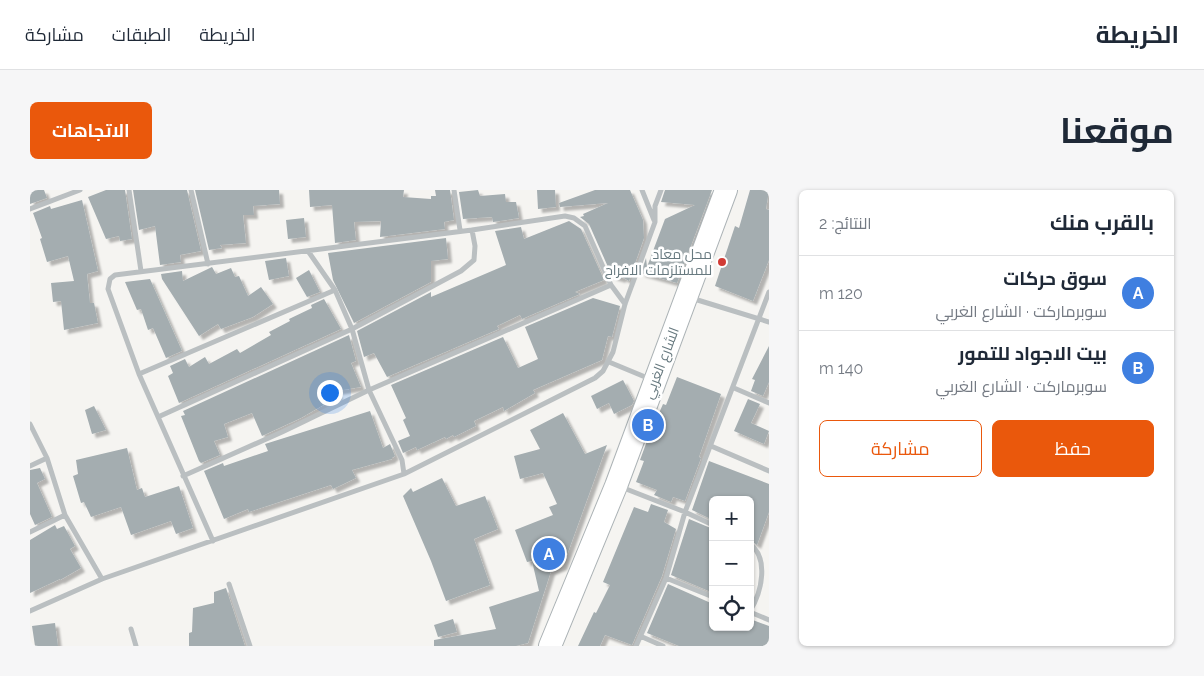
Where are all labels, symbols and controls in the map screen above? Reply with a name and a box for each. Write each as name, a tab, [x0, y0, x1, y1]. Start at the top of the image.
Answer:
text: الخريطة	[1096, 20, 1179, 49]
text: مشاركة	[25, 24, 84, 45]
text: الطبقات	[112, 24, 171, 45]
text: الخريطة	[199, 24, 256, 45]
button: الاتجاهات	[30, 102, 152, 159]
text: موقعنا	[1060, 110, 1174, 151]
text: بالقرب منك	[1050, 210, 1154, 235]
text: النتائج: 2	[819, 214, 872, 233]
place label: محل معاد للمستلزمات الافراح	[605, 246, 712, 279]
marker: محل معاد للمستلزمات الافراح	[716, 256, 728, 268]
text: سوق حركات	[1003, 267, 1107, 289]
text: 120 m	[819, 284, 863, 303]
text: A	[1133, 284, 1143, 303]
text: سوبرماركت · الشارع الغربي	[936, 302, 1107, 321]
street label: الشارع الغربي	[640, 325, 686, 403]
text: بيت الاجواد للتمور	[958, 342, 1107, 364]
text: 140 m	[819, 359, 863, 378]
text: B	[1133, 359, 1143, 378]
text: سوبرماركت · الشارع الغربي	[936, 377, 1107, 396]
your location	[317, 380, 343, 406]
pin: B	[632, 406, 664, 444]
button: مشاركة	[819, 420, 982, 477]
button: حفظ	[992, 420, 1154, 477]
map controls	[709, 496, 754, 631]
button: +	[709, 496, 754, 541]
pin: A	[533, 535, 565, 573]
button: −	[709, 541, 754, 586]
button: locate	[709, 586, 754, 631]

